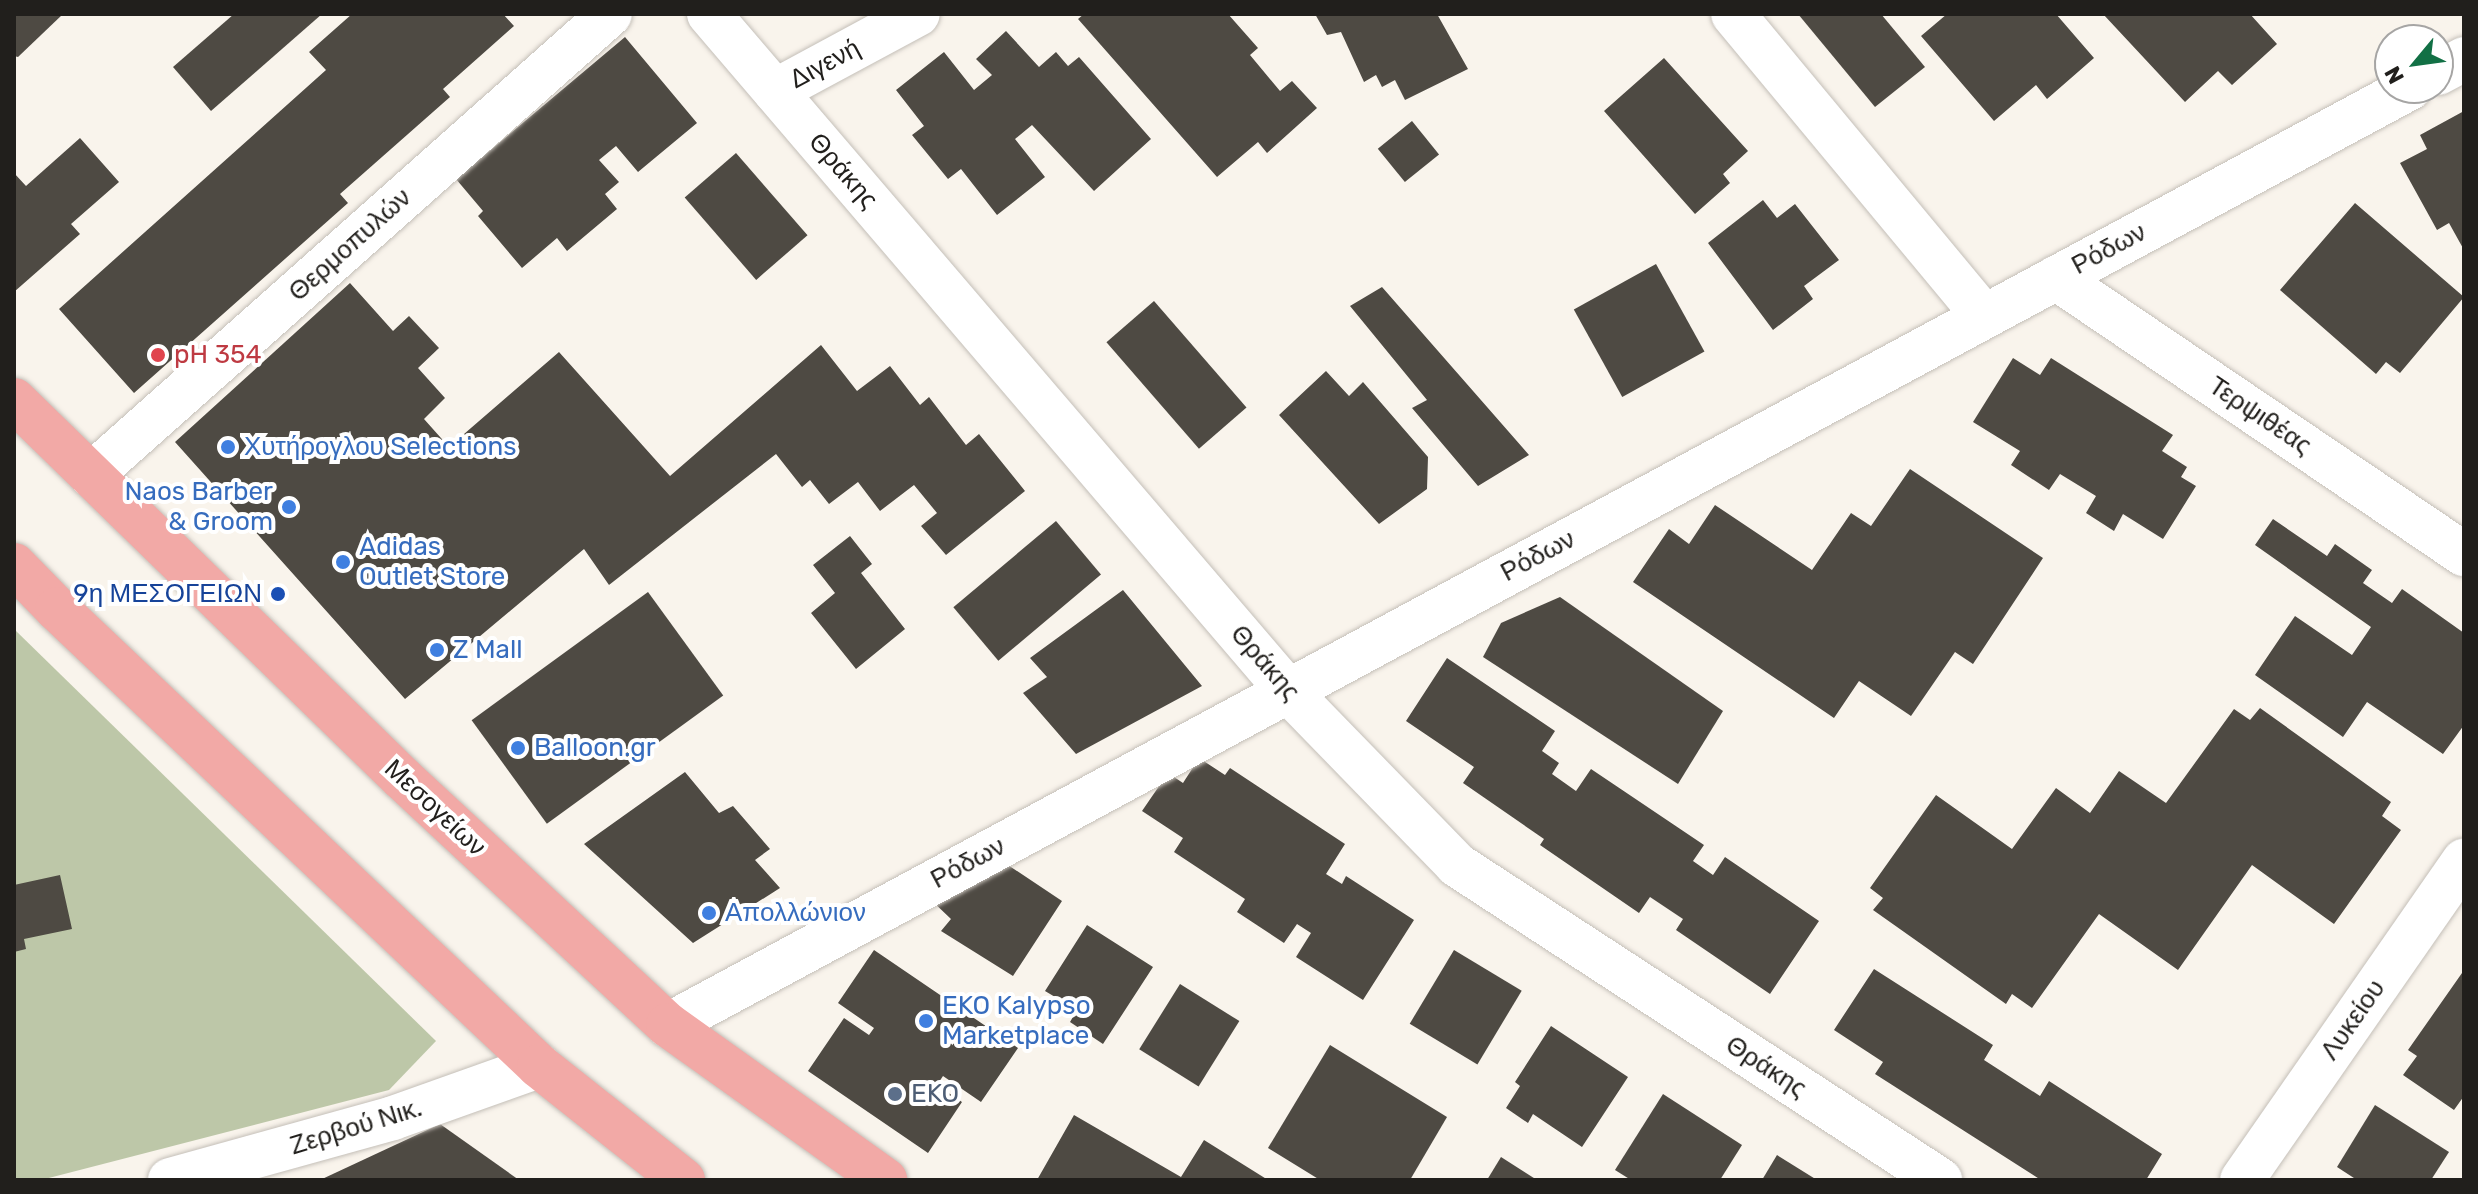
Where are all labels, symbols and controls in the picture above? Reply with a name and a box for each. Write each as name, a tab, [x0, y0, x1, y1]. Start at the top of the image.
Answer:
north arrow	[2374, 24, 2454, 104]
street label: Διγενή	[784, 33, 866, 95]
text: N	[2379, 61, 2410, 88]
street label: Θράκης	[802, 127, 884, 215]
street label: Θερμοπυλών	[282, 182, 418, 308]
street label: Ρόδων	[2067, 217, 2151, 281]
place label: pH 354	[174, 339, 262, 371]
marker: pH 354	[149, 346, 167, 364]
street label: Τερψιθέας	[2203, 370, 2317, 462]
place label: Χυτήρογλου Selections	[244, 431, 517, 463]
marker: Χυτήρογλου Selections	[219, 438, 237, 456]
place label: Naos Barber & Groom	[125, 476, 273, 538]
marker: Naos Barber & Groom	[280, 498, 298, 516]
street label: Ρόδων	[1496, 524, 1580, 588]
place label: Adidas Outlet Store	[359, 531, 505, 592]
marker: Adidas Outlet Store	[334, 553, 352, 571]
place label: 9η ΜΕΣΟΓΕΙΩΝ	[73, 578, 262, 610]
marker: 9η ΜΕΣΟΓΕΙΩΝ	[269, 585, 287, 603]
street label: Θράκης	[1224, 619, 1306, 707]
place label: Z Mall	[453, 634, 523, 666]
marker: Z Mall	[428, 641, 446, 659]
place label: Balloon.gr	[534, 732, 656, 764]
marker: Balloon.gr	[509, 739, 527, 757]
street label: Μεσογείων	[378, 753, 492, 863]
street label: Ρόδων	[926, 831, 1010, 895]
place label: Απολλώνιον	[725, 897, 866, 929]
marker: Απολλώνιον	[700, 904, 718, 922]
street label: Λυκείου	[2314, 974, 2392, 1066]
place label: EKO Kalypso Marketplace	[942, 990, 1091, 1052]
marker: EKO Kalypso Marketplace	[917, 1012, 935, 1030]
street label: Θράκης	[1720, 1029, 1812, 1105]
place label: EKO	[911, 1078, 959, 1110]
marker: EKO	[886, 1085, 904, 1103]
street label: Ζερβού Νικ.	[286, 1092, 426, 1162]

